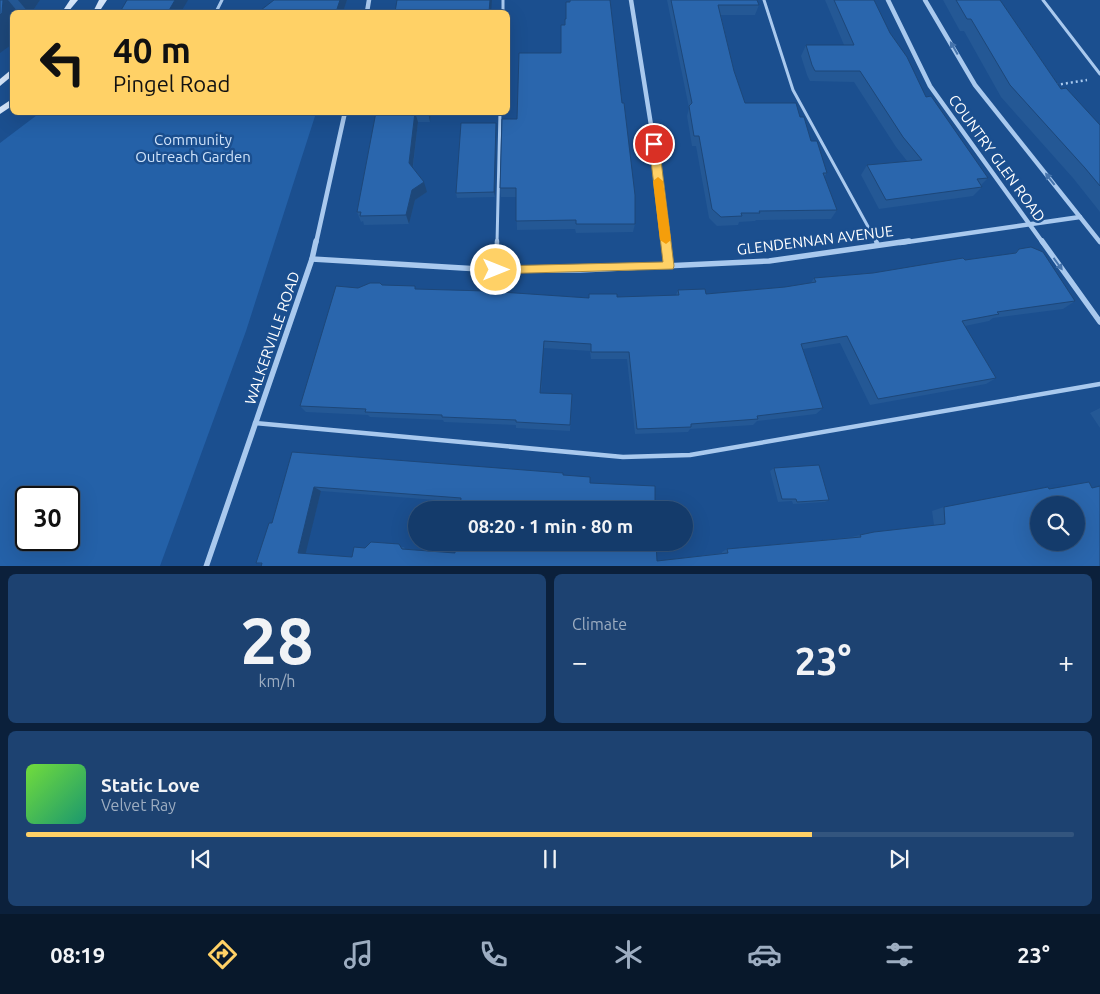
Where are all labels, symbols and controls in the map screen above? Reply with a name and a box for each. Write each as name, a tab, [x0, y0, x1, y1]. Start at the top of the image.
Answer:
icon: left	[30, 30, 95, 95]
text: 40 m	[113, 30, 191, 70]
one-way arrow	[949, 42, 958, 55]
text: Pingel Road	[113, 71, 230, 96]
street label: COUNTRY GLEN ROAD	[945, 91, 1049, 225]
pin	[633, 123, 675, 165]
icon: arrive	[640, 130, 668, 158]
park label: Community Outreach Garden	[135, 131, 251, 165]
one-way arrow	[1044, 173, 1055, 186]
street label: GLENDENNAN AVENUE	[736, 222, 894, 258]
position arrow	[469, 243, 521, 295]
one-way arrow	[1053, 257, 1063, 271]
street label: WALKERVILLE ROAD	[241, 269, 303, 407]
speed limit sign: 30	[15, 486, 80, 551]
map controls	[1030, 496, 1085, 551]
button: search	[1030, 496, 1085, 551]
text: 08:20 · 1 min · 80 m	[468, 515, 633, 537]
text: 28	[240, 603, 314, 676]
text: Climate	[572, 615, 627, 633]
text: 23°	[795, 640, 851, 682]
text: −	[572, 646, 588, 677]
text: +	[1058, 646, 1074, 677]
text: km/h	[259, 672, 295, 690]
text: Static Love	[101, 774, 200, 796]
text: Velvet Ray	[101, 796, 176, 814]
icon: previous	[187, 845, 215, 873]
icon: pause	[536, 845, 564, 873]
icon: next	[885, 845, 913, 873]
icon: directions	[205, 937, 240, 972]
icon: music	[341, 937, 376, 972]
icon: phone	[476, 937, 511, 972]
icon: climate	[611, 937, 646, 972]
icon: car	[747, 937, 782, 972]
icon: filters	[882, 937, 917, 972]
text: 08:19	[50, 942, 105, 967]
text: 23°	[1017, 942, 1050, 967]

